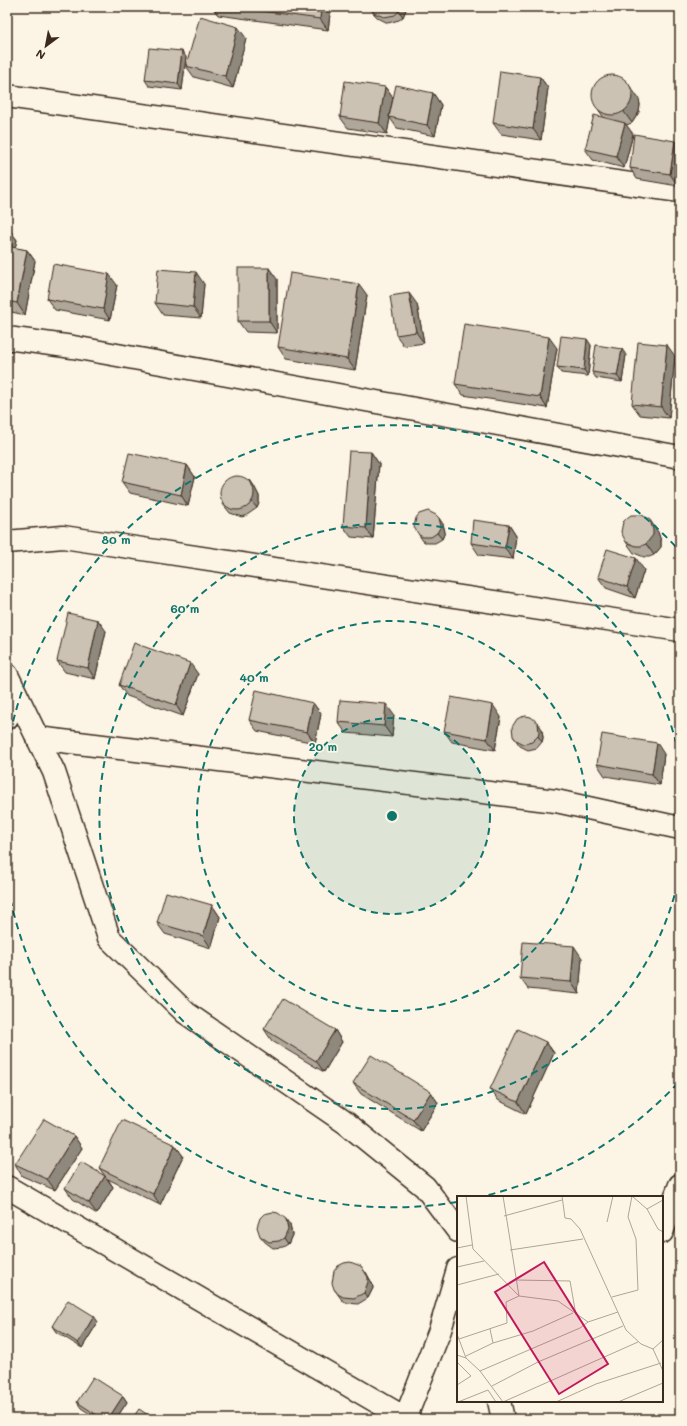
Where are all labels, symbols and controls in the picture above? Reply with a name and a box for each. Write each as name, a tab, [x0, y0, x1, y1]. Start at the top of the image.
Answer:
north arrow	[26, 26, 66, 66]
text: N	[33, 46, 48, 63]
text: 80 m	[101, 531, 131, 547]
text: 60 m	[171, 600, 199, 616]
text: 40 m	[239, 669, 269, 685]
text: 20 m	[309, 738, 337, 754]
centre of rings	[385, 809, 399, 823]
inset map	[457, 1196, 663, 1402]

